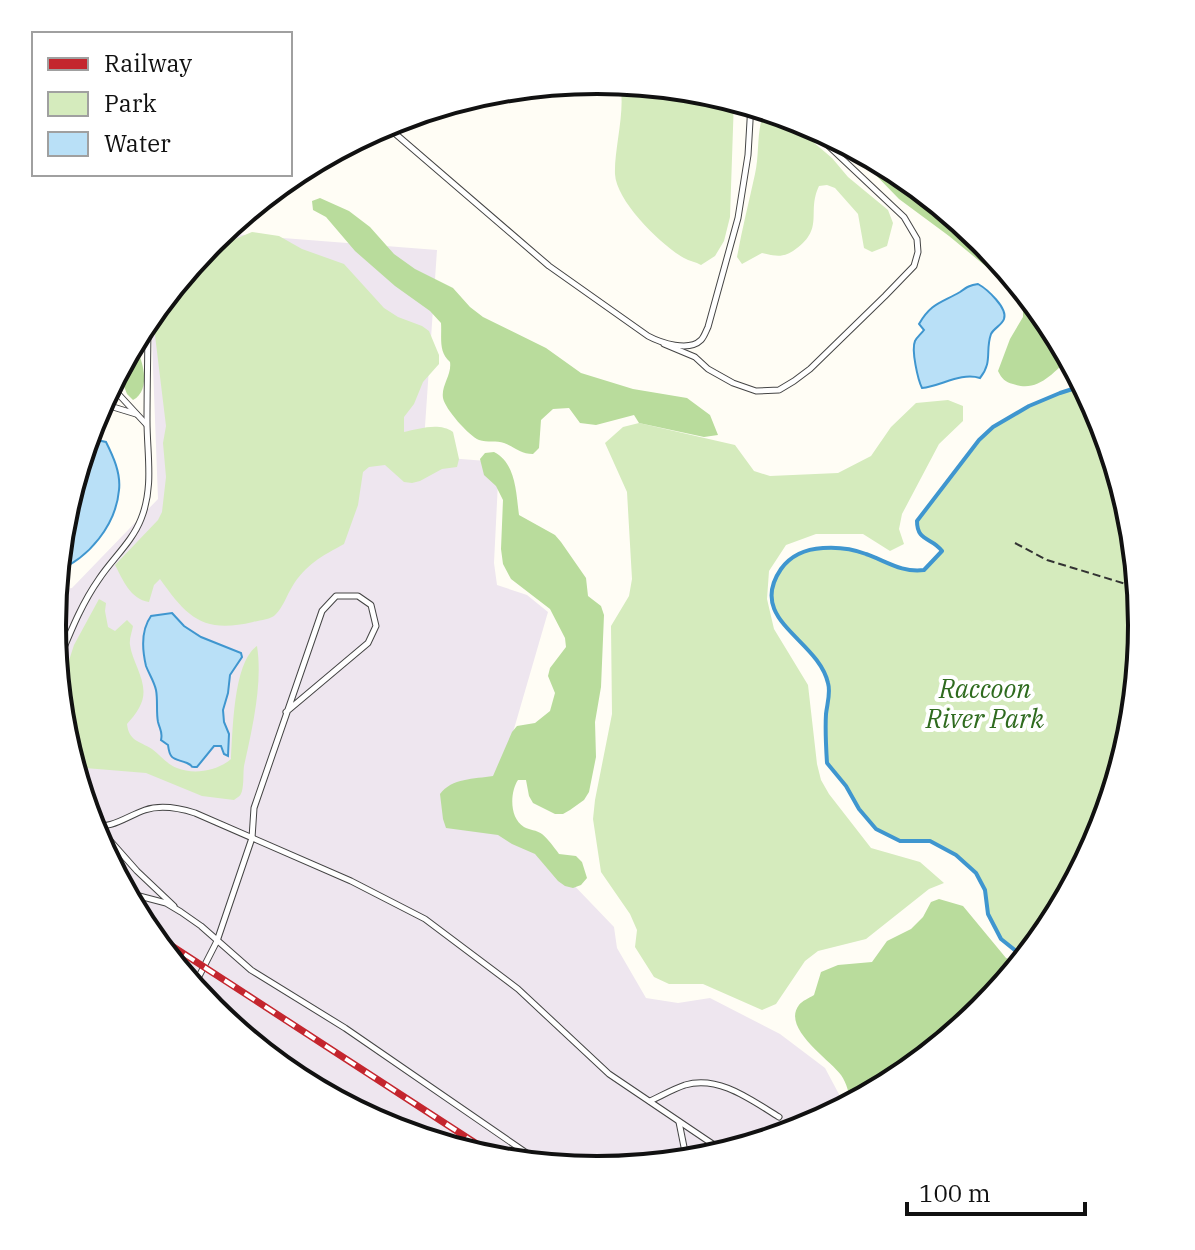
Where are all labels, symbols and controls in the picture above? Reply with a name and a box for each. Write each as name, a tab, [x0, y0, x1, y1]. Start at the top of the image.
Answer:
legend	[32, 32, 292, 176]
text: Railway	[104, 47, 192, 79]
text: Park	[104, 87, 156, 119]
text: Water	[104, 127, 171, 159]
park label: Raccoon River Park	[925, 671, 1044, 735]
scale bar	[907, 1166, 1085, 1216]
text: 100 m	[919, 1177, 991, 1209]

